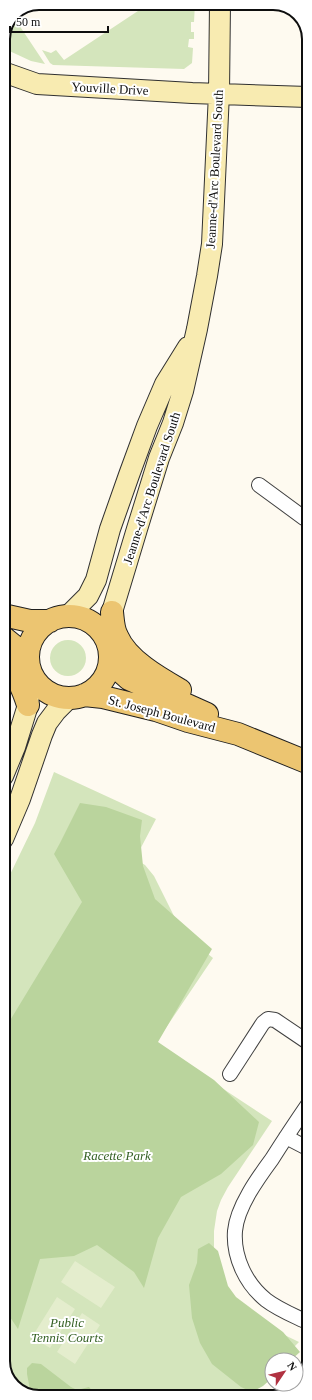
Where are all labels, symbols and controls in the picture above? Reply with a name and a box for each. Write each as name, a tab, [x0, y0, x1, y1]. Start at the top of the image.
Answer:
scale bar	[10, 8, 108, 34]
text: 50 m	[16, 15, 41, 29]
street label: Youville Drive	[71, 79, 149, 98]
street label: Jeanne-d'Arc Boulevard South	[203, 89, 226, 249]
street label: Jeanne-d'Arc Boulevard South	[120, 410, 183, 566]
street label: St. Joseph Boulevard	[107, 692, 217, 735]
park label: Racette Park	[82, 1148, 151, 1163]
park label: Public Tennis Courts	[31, 1315, 103, 1345]
north arrow	[264, 1352, 304, 1392]
text: N	[285, 1360, 299, 1373]

